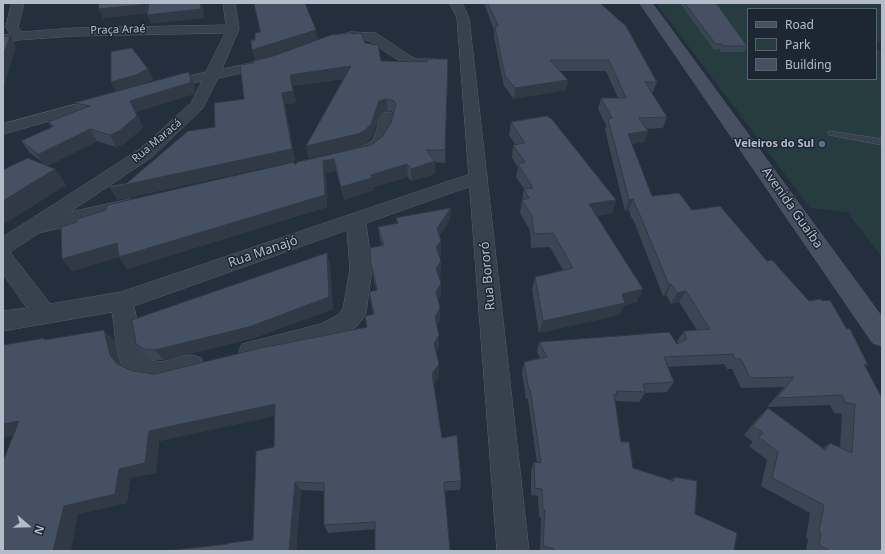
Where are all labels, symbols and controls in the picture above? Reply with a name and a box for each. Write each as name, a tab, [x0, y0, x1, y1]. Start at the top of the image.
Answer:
legend	[747, 8, 877, 80]
text: Road	[785, 16, 814, 33]
street label: Praça Araé	[90, 22, 146, 38]
text: Park	[785, 36, 810, 53]
text: Building	[785, 56, 832, 73]
street label: Rua Maracá	[129, 116, 185, 166]
place label: Veleiros do Sul	[734, 137, 814, 151]
marker: Veleiros do Sul	[817, 139, 827, 149]
street label: Avenida Guaíba	[758, 164, 826, 252]
street label: Rua Manajó	[226, 233, 300, 271]
street label: Rua Bororó	[477, 241, 499, 311]
north arrow	[8, 506, 48, 546]
text: N	[31, 523, 48, 537]

